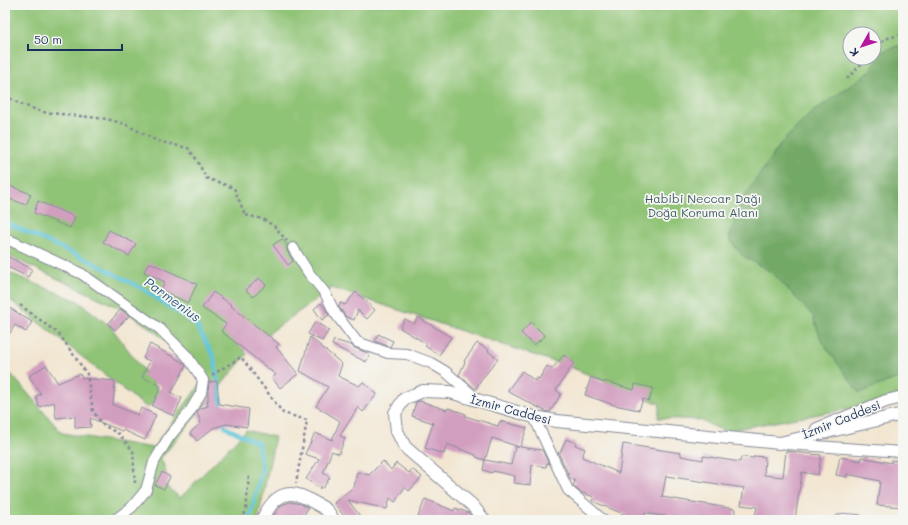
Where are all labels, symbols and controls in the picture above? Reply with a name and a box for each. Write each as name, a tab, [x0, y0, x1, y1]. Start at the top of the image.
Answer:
scale bar	[28, 26, 122, 52]
north arrow	[842, 26, 882, 66]
text: 50 m	[34, 31, 62, 47]
text: K	[846, 45, 862, 60]
park label: Habibi Neccar Dağı Doğa Koruma Alanı	[645, 190, 761, 220]
water label: Parmenius	[141, 273, 205, 325]
street label: İzmir Caddesi	[469, 391, 553, 427]
street label: İzmir Caddesi	[799, 396, 883, 442]

